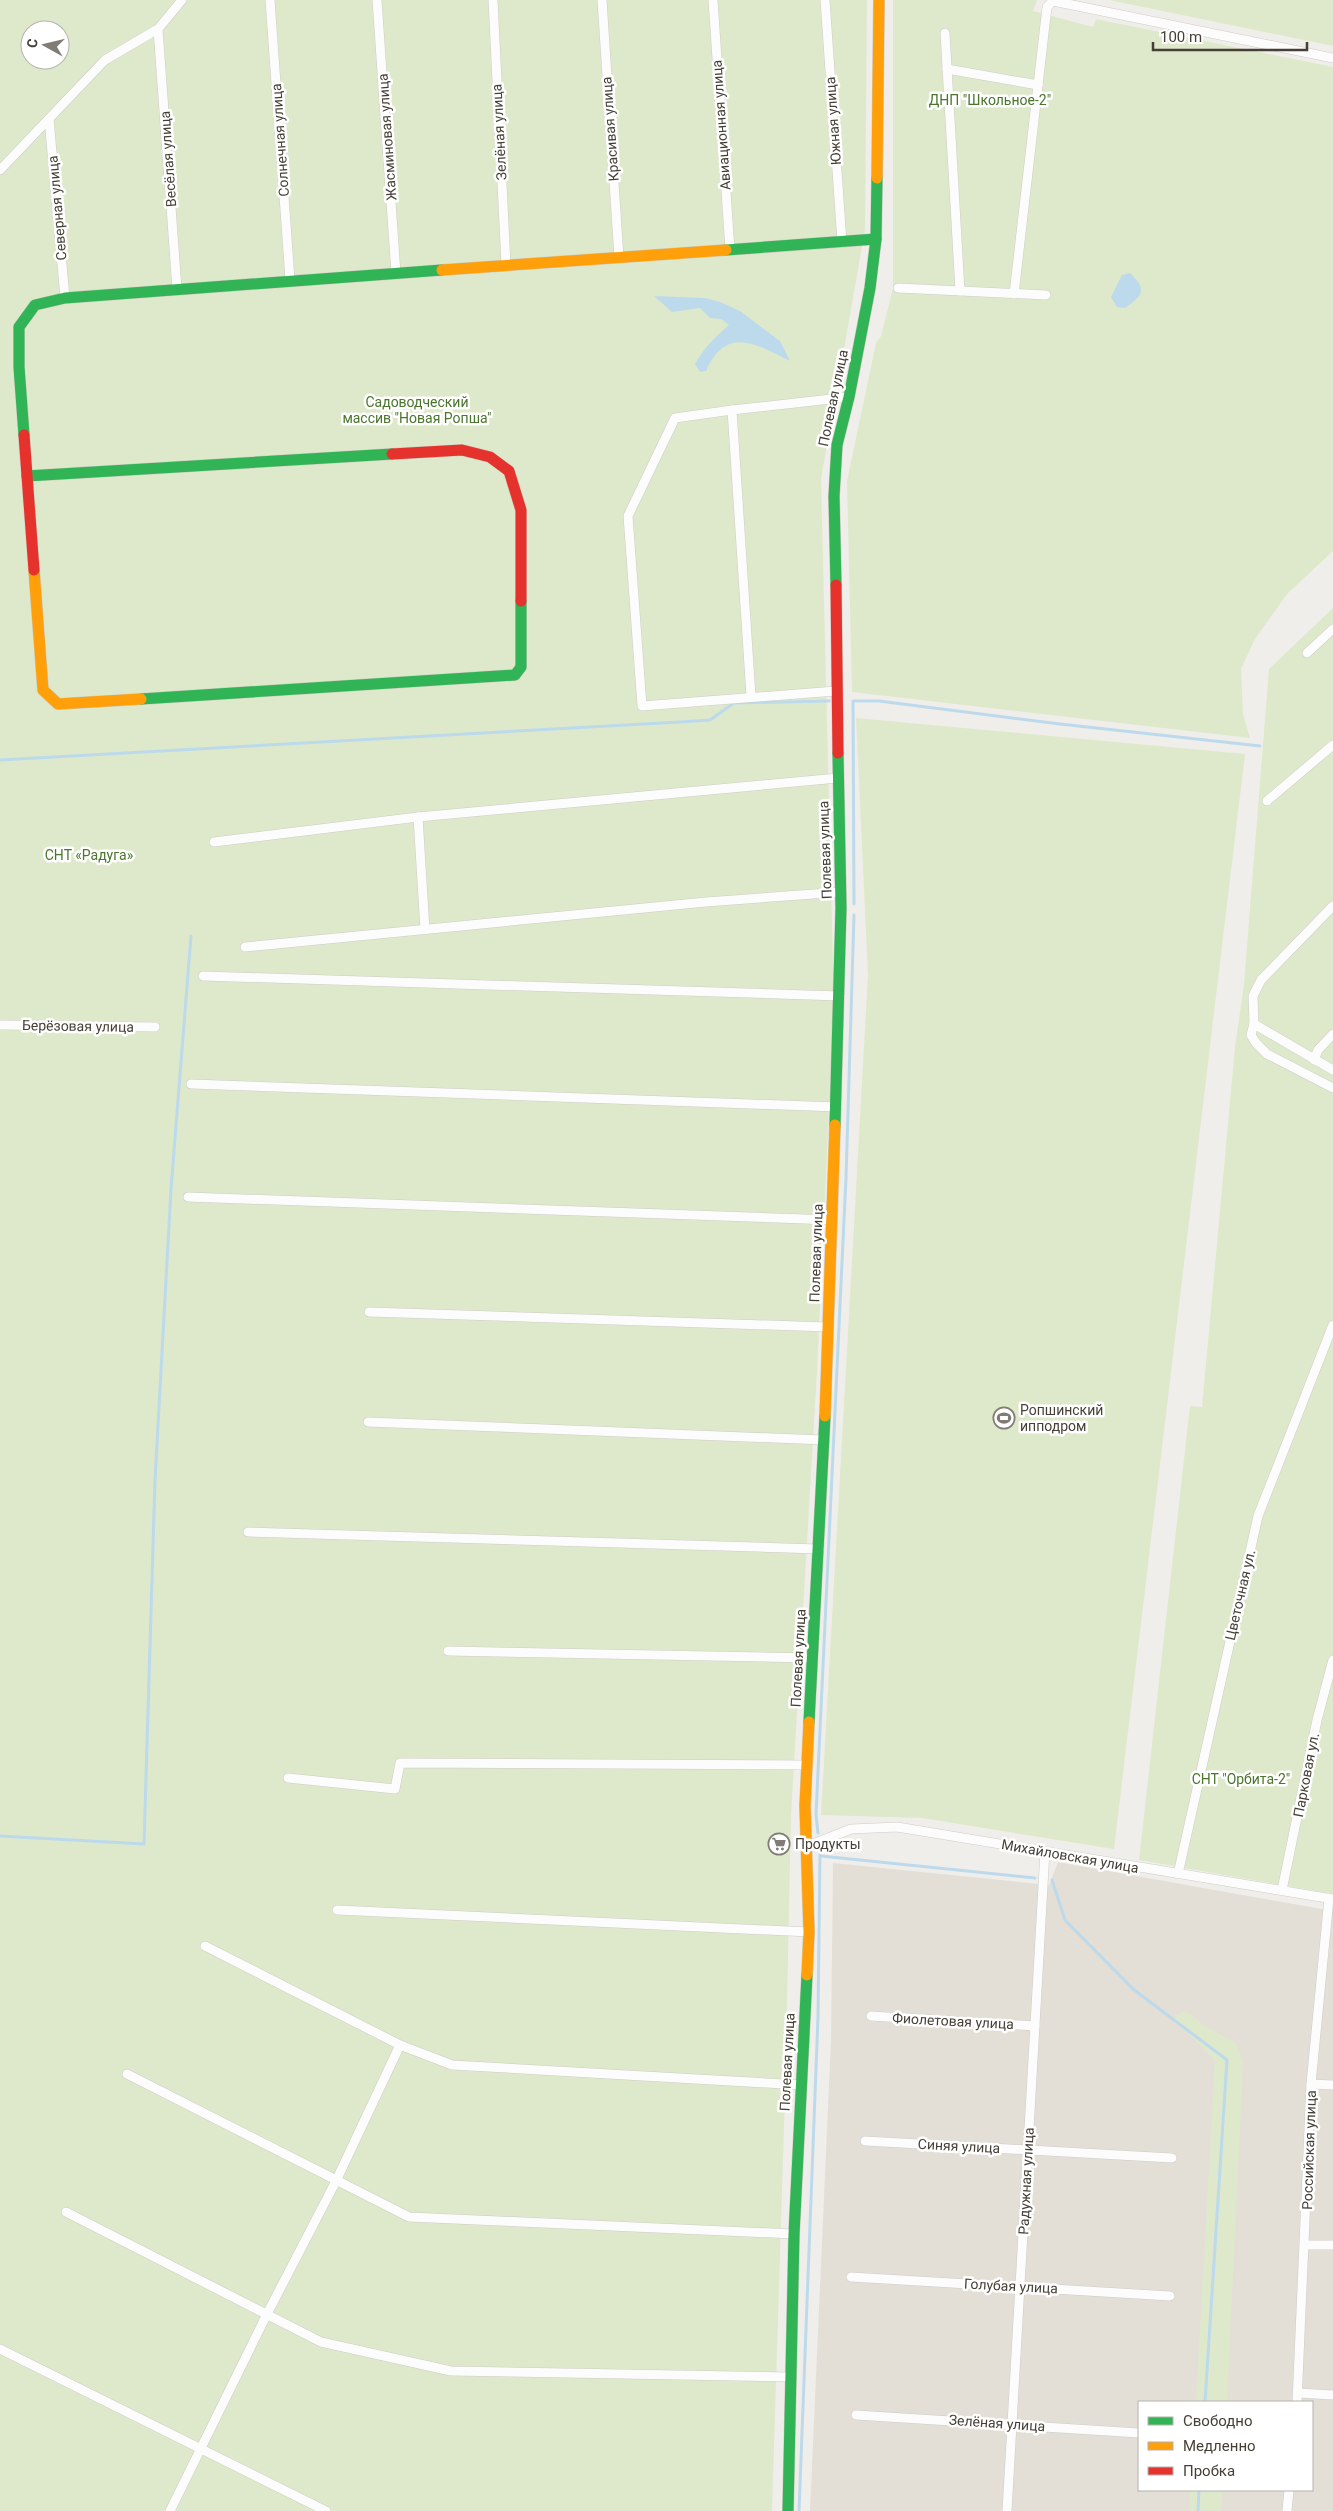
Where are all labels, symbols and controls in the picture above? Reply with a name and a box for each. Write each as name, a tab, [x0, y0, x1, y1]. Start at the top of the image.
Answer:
north arrow	[20, 20, 70, 70]
scale bar	[1153, 20, 1307, 52]
text: 100 m	[1160, 28, 1202, 46]
text: С	[24, 38, 41, 49]
street label: Авиационная улица	[708, 59, 734, 191]
street label: Жасминовая улица	[375, 73, 399, 201]
street label: Красивая улица	[598, 76, 622, 182]
street label: Южная улица	[822, 76, 844, 166]
street label: Солнечная улица	[268, 83, 292, 197]
street label: Зелёная улица	[488, 83, 510, 181]
park label: ДНП "Школьное-2"	[929, 92, 1051, 108]
street label: Весёлая улица	[157, 110, 179, 208]
street label: Северная улица	[44, 155, 70, 261]
street label: Полевая улица	[815, 348, 851, 448]
park label: Садоводческий массив "Новая Ропша"	[342, 394, 492, 426]
street label: Полевая улица	[815, 800, 835, 900]
park label: СНТ «Радуга»	[45, 847, 134, 863]
street label: Берёзовая улица	[22, 1017, 134, 1035]
street label: Полевая улица	[806, 1203, 826, 1303]
place label: Ропшинский ипподром	[1020, 1402, 1103, 1434]
sports icon: Ропшинский ипподром	[992, 1406, 1016, 1430]
street label: Цветочная ул.	[1222, 1548, 1258, 1642]
street label: Полевая улица	[787, 1608, 809, 1708]
street label: Парковая ул.	[1290, 1731, 1322, 1819]
park label: СНТ "Орбита-2"	[1192, 1771, 1290, 1787]
supermarket icon: Продукты	[767, 1832, 791, 1856]
place label: Продукты	[795, 1836, 861, 1852]
street label: Михайловская улица	[1000, 1836, 1140, 1876]
street label: Фиолетовая улица	[892, 2010, 1014, 2032]
street label: Полевая улица	[776, 2012, 798, 2112]
street label: Российская улица	[1299, 2090, 1319, 2210]
street label: Радужная улица	[1015, 2127, 1037, 2235]
street label: Синяя улица	[917, 2136, 1001, 2156]
street label: Голубая улица	[964, 2276, 1058, 2296]
legend	[1138, 2401, 1313, 2491]
street label: Зелёная улица	[948, 2412, 1046, 2434]
text: Свободно	[1183, 2412, 1252, 2430]
text: Медленно	[1183, 2437, 1256, 2455]
text: Пробка	[1183, 2462, 1235, 2480]

